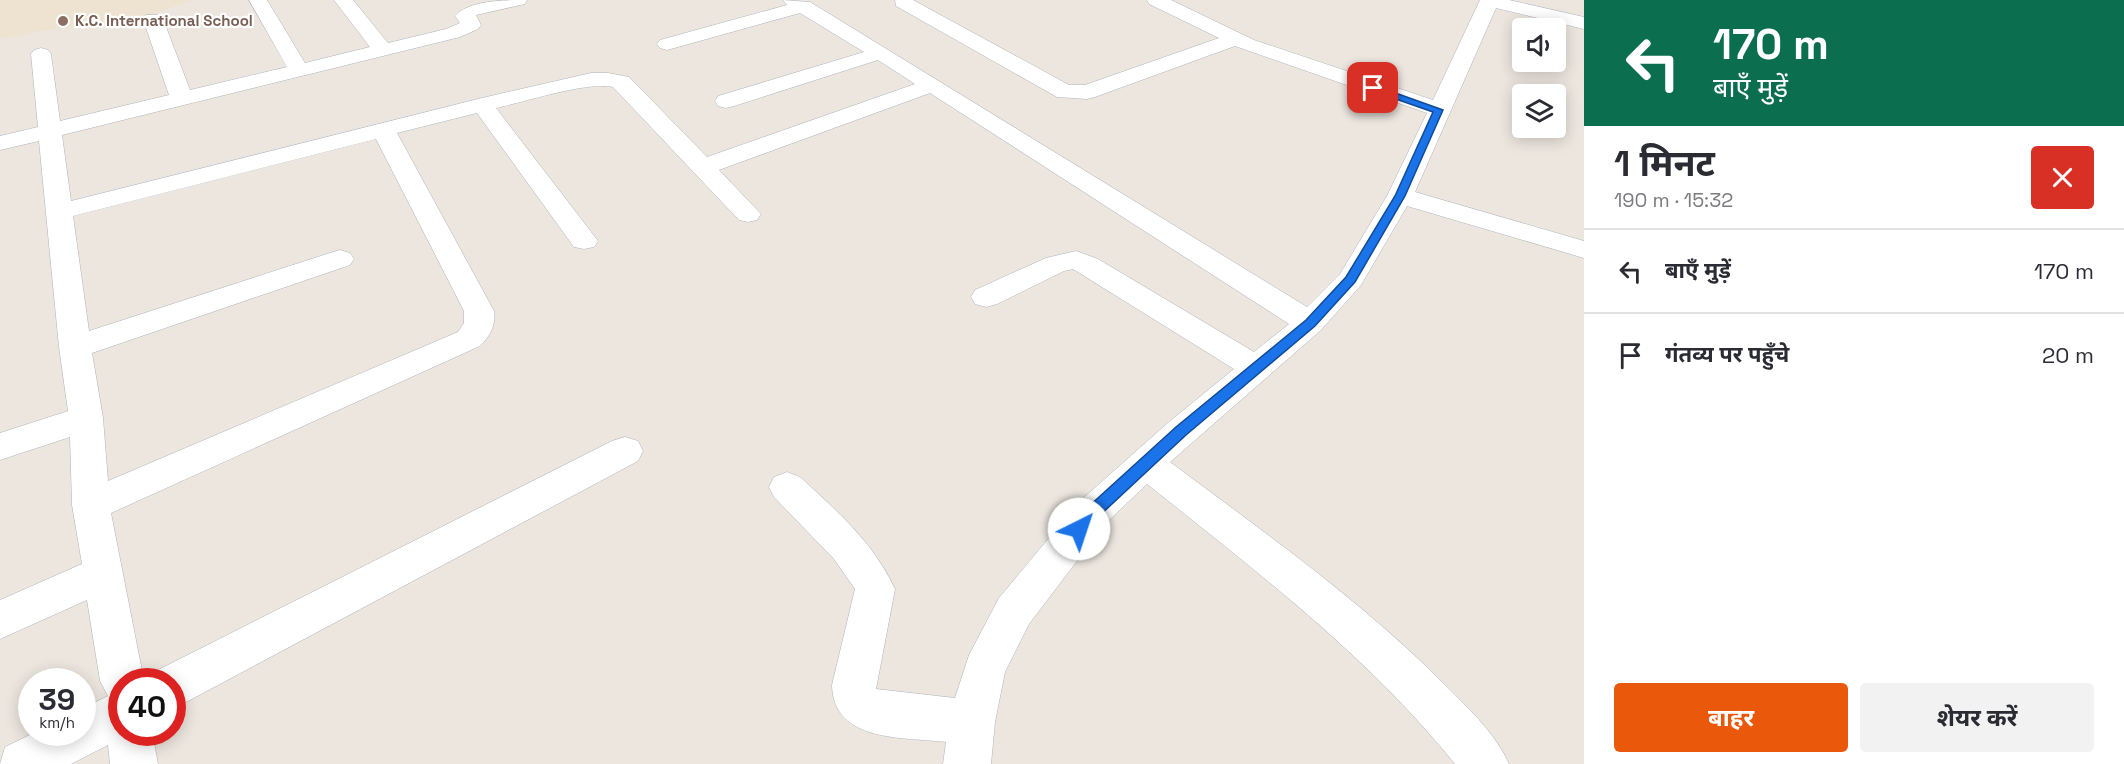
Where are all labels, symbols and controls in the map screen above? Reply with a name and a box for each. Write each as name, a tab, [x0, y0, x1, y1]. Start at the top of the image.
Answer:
place label: K.C. International School	[75, 11, 253, 30]
marker: K.C. International School	[56, 14, 70, 28]
map controls	[1512, 18, 1566, 138]
button: sound	[1512, 18, 1566, 72]
text: 170 m	[1713, 18, 1829, 71]
icon: left	[1614, 24, 1692, 102]
pin	[1347, 62, 1398, 113]
text: बाएँ मुड़ें	[1713, 70, 1788, 105]
icon: arrive	[1356, 71, 1389, 104]
button: layers	[1512, 84, 1566, 138]
text: 1 मिनट	[1614, 141, 1715, 187]
button: close	[2031, 146, 2094, 209]
text: 190 m · 15:32	[1614, 187, 1733, 213]
icon: left	[1614, 255, 1647, 288]
text: बाएँ मुड़ें	[1665, 256, 1731, 284]
text: 170 m	[2034, 257, 2094, 285]
icon: arrive	[1614, 339, 1647, 372]
text: गंतव्य पर पहुँचे	[1665, 340, 1789, 368]
text: 20 m	[2042, 341, 2094, 369]
position arrow	[1047, 497, 1111, 561]
speed limit sign: 40	[108, 668, 186, 746]
text: 39	[39, 680, 75, 719]
button: बाहर	[1614, 683, 1848, 752]
button: शेयर करें	[1860, 683, 2094, 752]
text: km/h	[39, 713, 75, 732]

